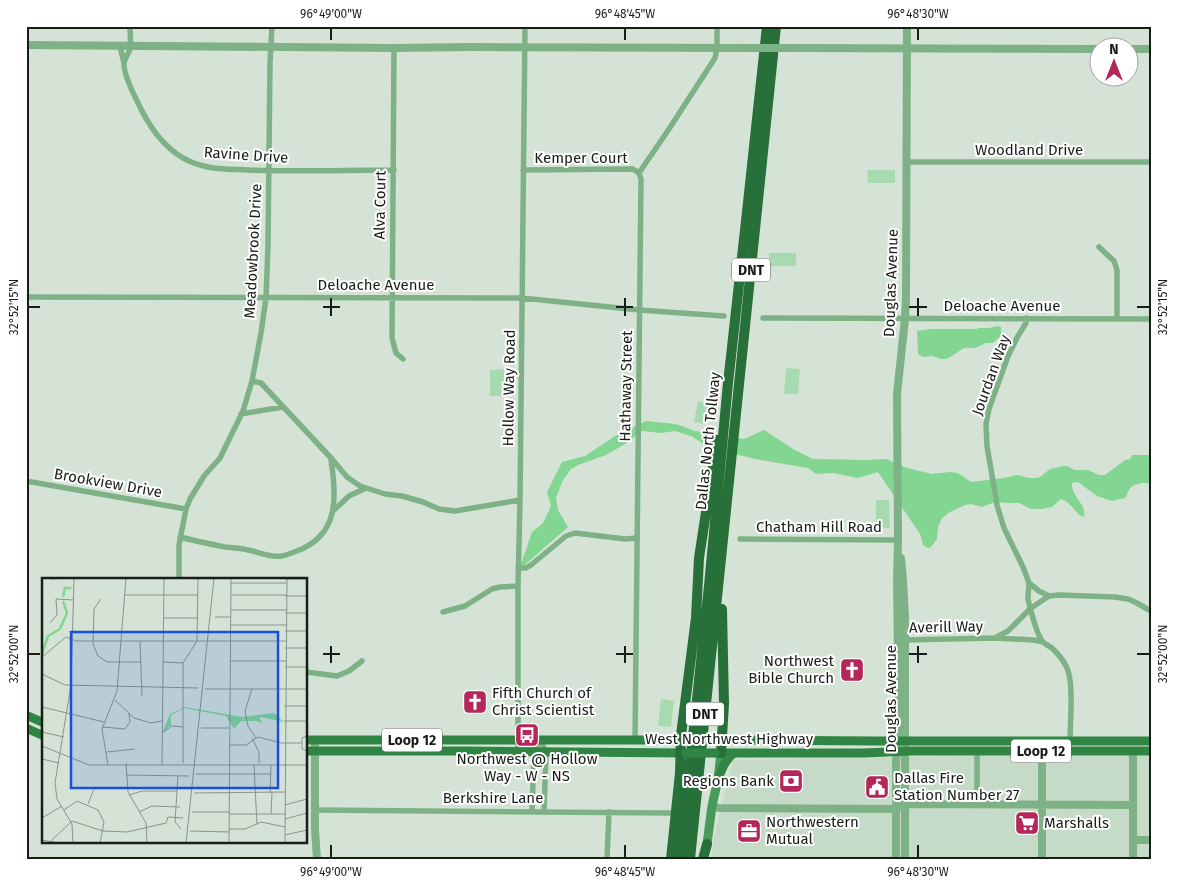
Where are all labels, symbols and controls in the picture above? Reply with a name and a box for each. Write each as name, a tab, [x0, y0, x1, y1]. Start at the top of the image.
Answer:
text: 96°49'00"W	[300, 7, 362, 21]
text: 96°48'45"W	[595, 7, 655, 21]
text: 96°48'30"W	[887, 7, 949, 21]
north arrow	[1090, 38, 1140, 88]
text: N	[1109, 41, 1119, 58]
street label: Woodland Drive	[975, 141, 1083, 159]
street label: Ravine Drive	[203, 143, 289, 167]
street label: Kemper Court	[534, 149, 628, 167]
street label: Alva Court	[370, 170, 390, 240]
street label: Meadowbrook Drive	[240, 183, 266, 319]
street label: Douglas Avenue	[880, 229, 902, 337]
road number: DNT	[732, 258, 770, 282]
street label: Deloache Avenue	[318, 276, 434, 294]
text: 32°52'15"N	[7, 279, 21, 335]
text: 32°52'15"N	[1156, 279, 1170, 335]
street label: Deloache Avenue	[944, 297, 1060, 315]
street label: Hollow Way Road	[499, 329, 519, 447]
street label: Hathaway Street	[616, 330, 636, 442]
street label: Jourdan Way	[968, 332, 1014, 418]
street label: Dallas North Tollway	[692, 371, 724, 511]
street label: Brookview Drive	[53, 465, 163, 501]
street label: Chatham Hill Road	[756, 518, 882, 536]
inset map	[42, 578, 308, 842]
street label: Averill Way	[909, 617, 984, 637]
text: 32°52'00"N	[7, 625, 21, 683]
text: 32°52'00"N	[1156, 625, 1170, 683]
street label: Douglas Avenue	[882, 645, 900, 753]
place label: Northwest Bible Church	[748, 652, 835, 687]
church icon: Northwest Bible Church	[839, 657, 865, 683]
place label: Fifth Church of Christ Scientist	[492, 684, 595, 719]
church icon: Fifth Church of Christ Scientist	[462, 689, 488, 715]
road number: DNT	[686, 702, 724, 726]
bus stop icon: Northwest @ Hollow Way - W - NS	[514, 722, 540, 748]
road number: Loop 12	[382, 728, 442, 752]
street label: West Northwest Highway	[645, 730, 814, 748]
road number: Loop 12	[1011, 739, 1071, 762]
place label: Northwest @ Hollow Way - W - NS	[457, 750, 598, 785]
bank icon: Regions Bank	[778, 768, 804, 794]
place label: Dallas Fire Station Number 27	[894, 769, 1020, 804]
place label: Regions Bank	[683, 772, 774, 790]
public building icon: Dallas Fire Station Number 27	[864, 774, 890, 800]
street label: Berkshire Lane	[443, 789, 543, 807]
supermarket icon: Marshalls	[1014, 810, 1040, 836]
place label: Northwestern Mutual	[766, 813, 859, 848]
place label: Marshalls	[1044, 814, 1109, 832]
office icon: Northwestern Mutual	[736, 818, 762, 844]
text: 96°49'00"W	[300, 865, 362, 879]
text: 96°48'45"W	[595, 865, 655, 879]
text: 96°48'30"W	[887, 865, 949, 879]

